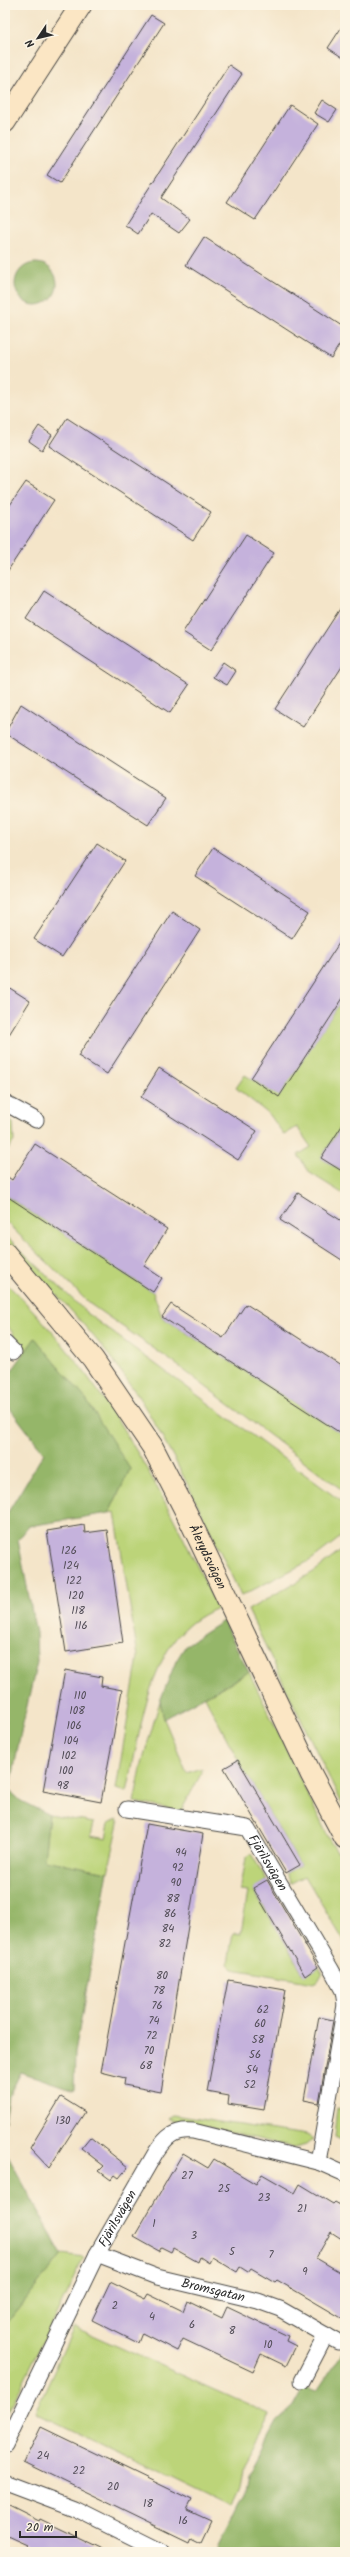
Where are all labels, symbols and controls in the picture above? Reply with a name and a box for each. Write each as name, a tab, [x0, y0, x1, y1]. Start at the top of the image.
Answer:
north arrow	[18, 18, 58, 58]
text: N	[21, 35, 40, 51]
street label: Ålerydsvägen	[183, 1521, 232, 1593]
house number: 126	[61, 1542, 77, 1560]
house number: 124	[63, 1557, 79, 1575]
house number: 122	[66, 1572, 82, 1590]
house number: 120	[68, 1587, 84, 1605]
house number: 118	[71, 1602, 85, 1620]
house number: 116	[74, 1617, 88, 1635]
house number: 110	[74, 1687, 87, 1705]
house number: 108	[69, 1702, 85, 1720]
house number: 106	[66, 1717, 82, 1735]
house number: 104	[63, 1732, 79, 1750]
house number: 102	[61, 1747, 77, 1765]
house number: 100	[59, 1762, 74, 1780]
house number: 98	[57, 1777, 69, 1795]
street label: Fjärilsvägen	[243, 1830, 293, 1895]
house number: 94	[175, 1844, 187, 1862]
house number: 92	[172, 1859, 184, 1877]
house number: 90	[171, 1874, 182, 1892]
house number: 88	[166, 1890, 180, 1908]
house number: 86	[164, 1905, 176, 1923]
house number: 84	[162, 1920, 174, 1938]
house number: 82	[158, 1935, 172, 1953]
house number: 80	[156, 1967, 169, 1985]
house number: 78	[153, 1982, 165, 2000]
house number: 76	[151, 1997, 163, 2015]
house number: 62	[257, 2001, 269, 2019]
house number: 74	[148, 2012, 160, 2030]
house number: 60	[254, 2015, 266, 2033]
house number: 72	[146, 2027, 158, 2045]
house number: 58	[252, 2031, 265, 2049]
house number: 70	[144, 2042, 155, 2060]
house number: 56	[249, 2046, 261, 2064]
house number: 68	[140, 2057, 153, 2075]
house number: 54	[246, 2061, 258, 2079]
house number: 52	[244, 2076, 256, 2094]
house number: 130	[55, 2112, 71, 2130]
house number: 27	[181, 2167, 194, 2185]
house number: 25	[218, 2180, 231, 2198]
street label: Fjärilsvägen	[93, 2186, 142, 2251]
house number: 23	[258, 2189, 270, 2207]
house number: 21	[297, 2200, 307, 2218]
house number: 1	[152, 2215, 156, 2233]
house number: 3	[191, 2227, 197, 2245]
house number: 5	[229, 2243, 236, 2261]
house number: 7	[268, 2246, 274, 2264]
house number: 9	[302, 2263, 308, 2281]
street label: Bromsgatan	[179, 2273, 247, 2308]
house number: 2	[112, 2297, 118, 2315]
house number: 4	[149, 2308, 155, 2326]
house number: 6	[189, 2316, 195, 2334]
house number: 8	[229, 2322, 236, 2340]
house number: 10	[264, 2336, 273, 2354]
house number: 24	[37, 2447, 49, 2465]
house number: 22	[73, 2462, 85, 2480]
house number: 20	[107, 2478, 119, 2496]
house number: 18	[143, 2495, 153, 2513]
house number: 16	[178, 2512, 188, 2530]
scale bar	[20, 2513, 76, 2539]
text: 20 m	[26, 2518, 54, 2537]

